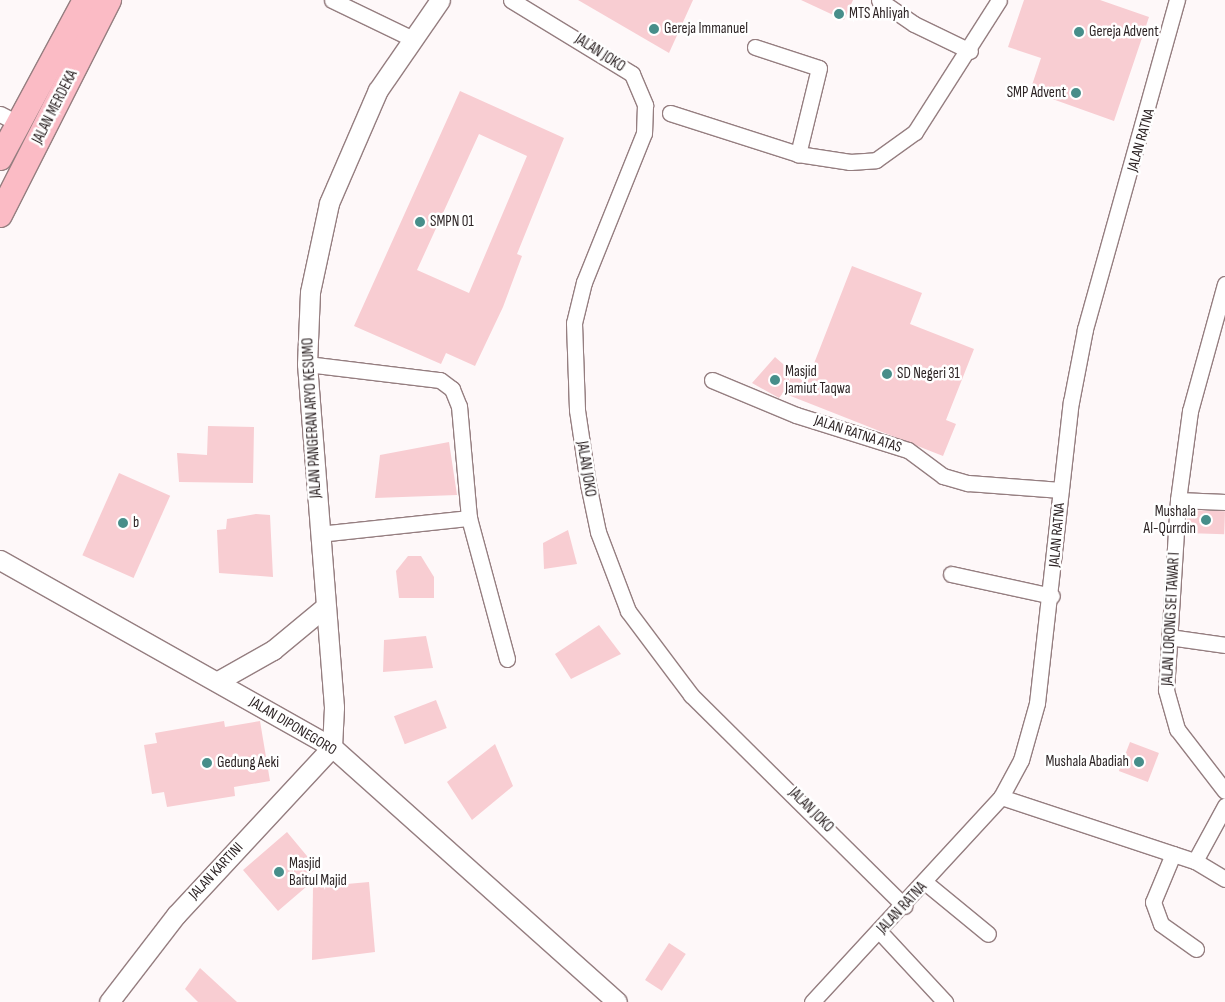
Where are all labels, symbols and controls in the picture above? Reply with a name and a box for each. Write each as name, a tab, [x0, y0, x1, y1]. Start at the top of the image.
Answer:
place label: MTS Ahliyah	[849, 5, 909, 23]
marker: MTS Ahliyah	[833, 8, 845, 20]
place label: Gereja Immanuel	[664, 20, 748, 38]
marker: Gereja Immanuel	[648, 23, 660, 35]
place label: Gereja Advent	[1089, 23, 1159, 41]
marker: Gereja Advent	[1073, 26, 1085, 38]
street label: JALAN JOKO	[572, 30, 628, 76]
street label: JALAN MERDEKA	[29, 67, 81, 147]
place label: SMP Advent	[1007, 84, 1066, 102]
marker: SMP Advent	[1070, 87, 1082, 99]
street label: JALAN RATNA	[1123, 107, 1159, 173]
place label: SMPN 01	[430, 213, 474, 231]
marker: SMPN 01	[414, 216, 426, 228]
street label: JALAN PANGERAN ARYO KESUMO	[299, 337, 325, 499]
place label: Masjid Jamiut Taqwa	[785, 362, 851, 397]
place label: SD Negeri 31	[897, 365, 960, 383]
marker: SD Negeri 31	[881, 368, 893, 380]
marker: Masjid Jamiut Taqwa	[769, 374, 781, 386]
street label: JALAN RATNA ATAS	[812, 411, 904, 457]
street label: JALAN JOKO	[573, 440, 599, 498]
street label: JALAN RATNA	[1045, 502, 1069, 568]
place label: Mushala Al-Qurrdin	[1144, 502, 1196, 537]
place label: b	[133, 514, 139, 532]
marker: Mushala Al-Qurrdin	[1200, 514, 1212, 526]
marker: b	[117, 517, 129, 529]
street label: JALAN LORONG SEI TAWAR I	[1159, 552, 1183, 686]
street label: JALAN DIPONEGORO	[246, 693, 340, 759]
place label: Mushala Abadiah	[1045, 753, 1129, 771]
place label: Gedung Aeki	[217, 754, 279, 772]
marker: Mushala Abadiah	[1133, 756, 1145, 768]
marker: Gedung Aeki	[201, 757, 213, 769]
street label: JALAN JOKO	[785, 784, 837, 836]
street label: JALAN KARTINI	[185, 839, 247, 903]
place label: Masjid Baitul Majid	[289, 854, 347, 889]
marker: Masjid Baitul Majid	[273, 866, 285, 878]
street label: JALAN RATNA	[873, 878, 931, 938]

